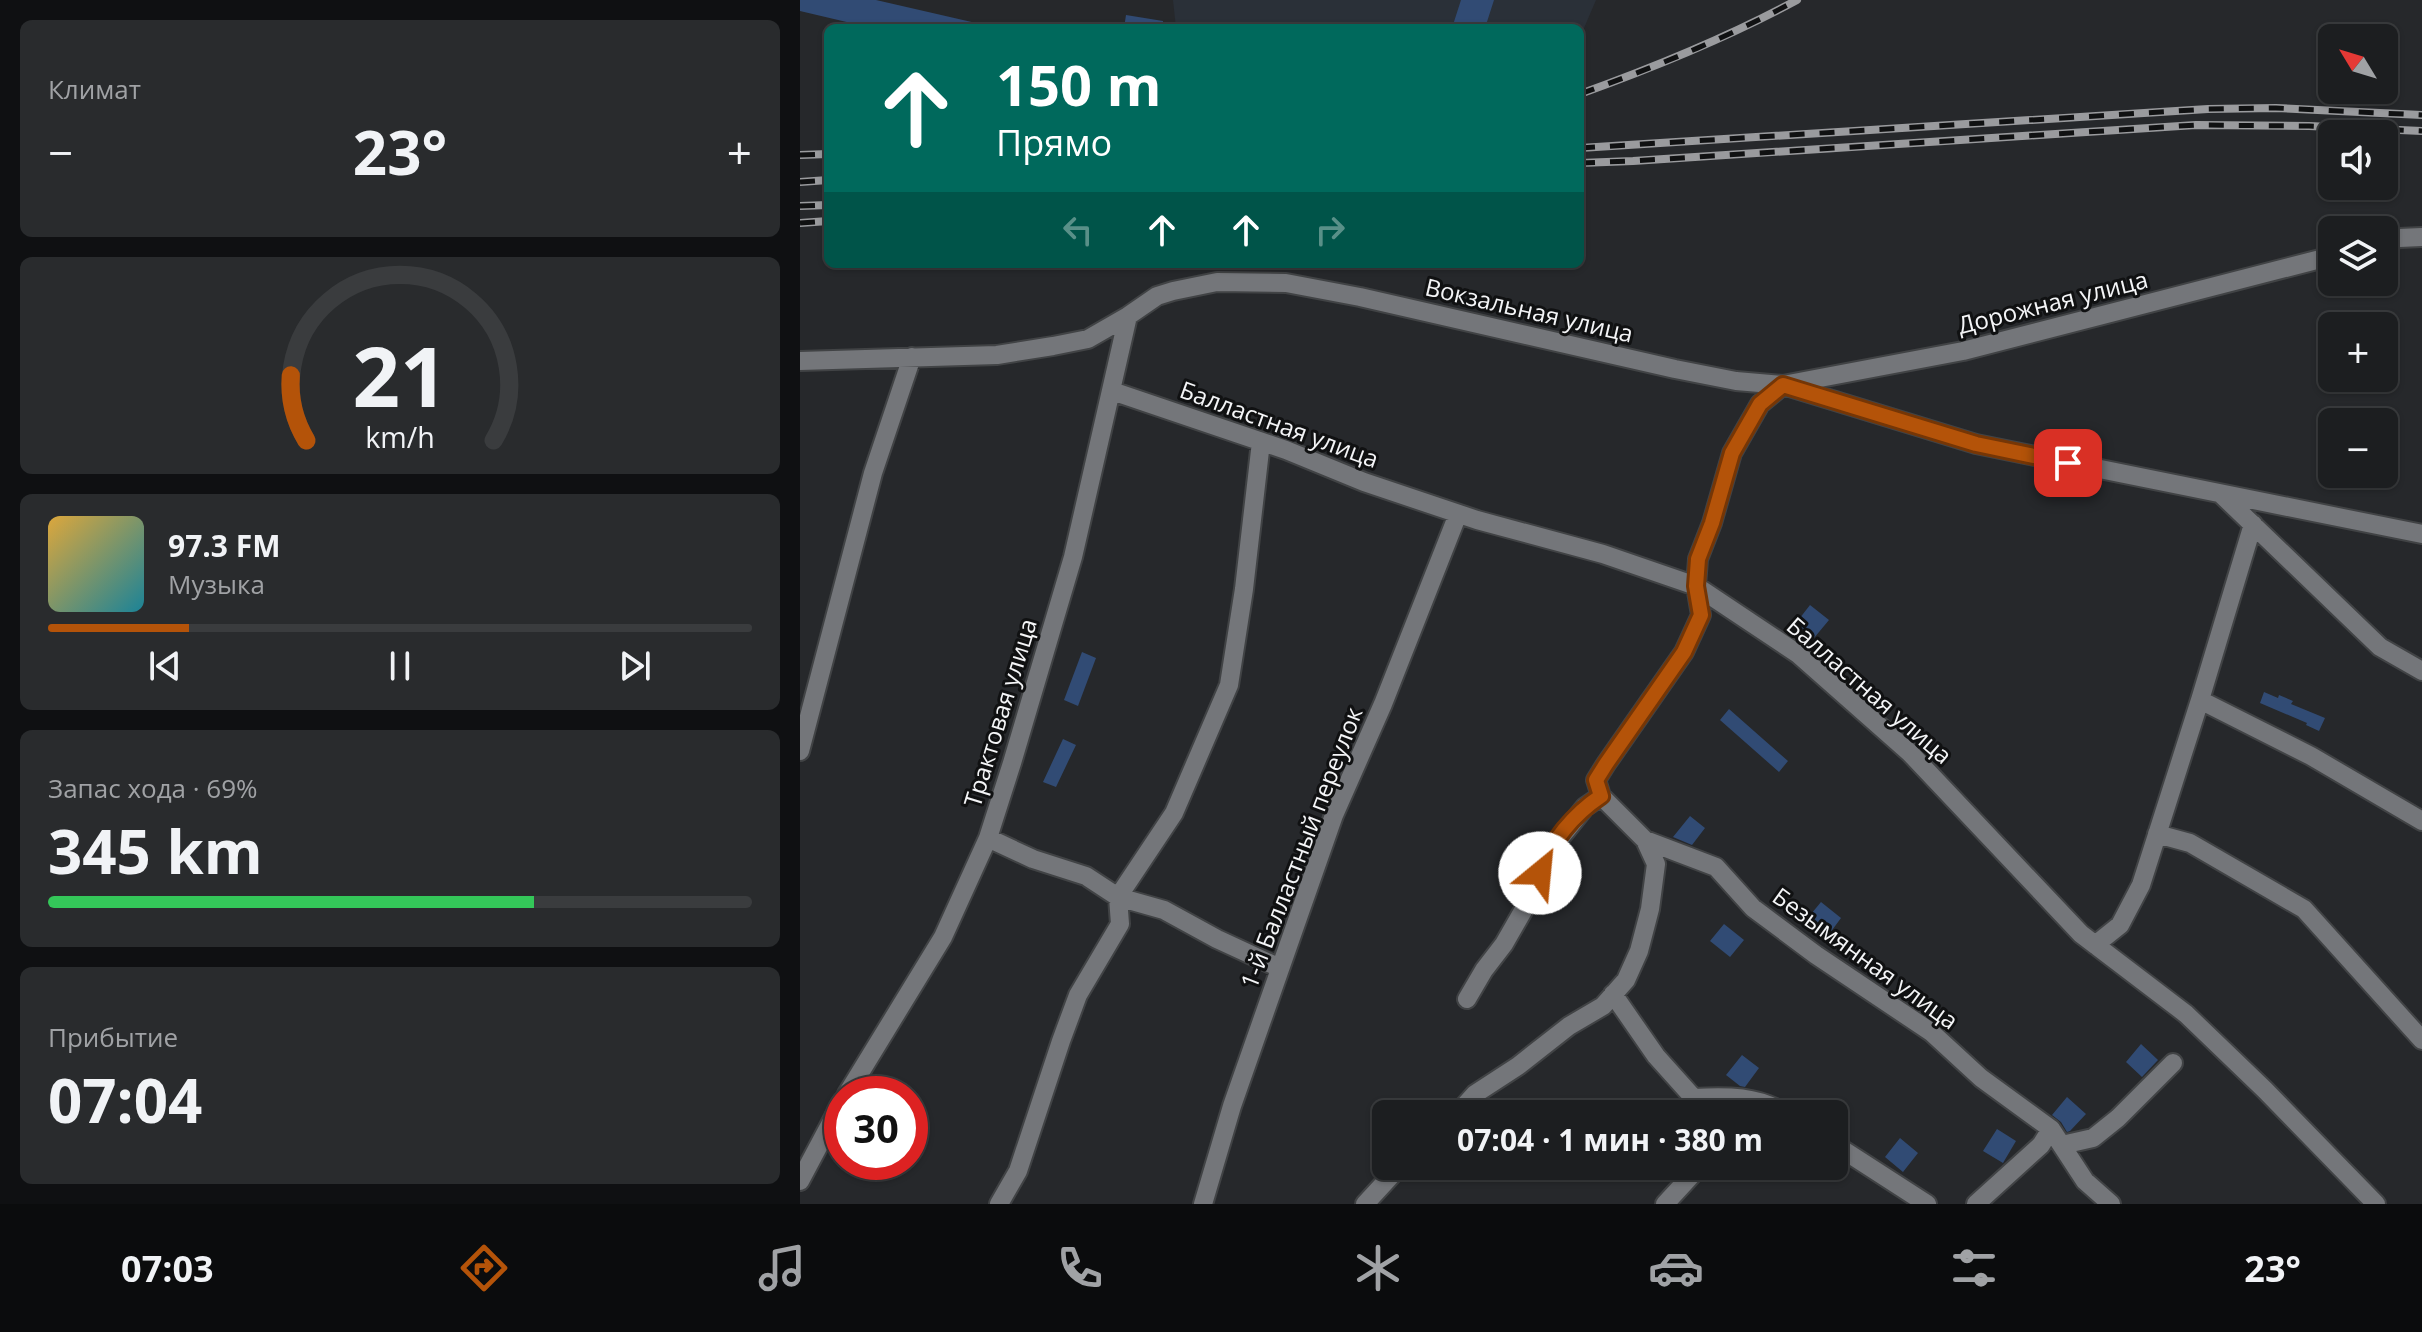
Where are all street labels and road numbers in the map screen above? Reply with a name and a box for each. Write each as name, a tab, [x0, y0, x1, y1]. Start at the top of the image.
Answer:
street label: Дорожная улица	[1954, 262, 2151, 341]
street label: Вокзальная улица	[1422, 270, 1637, 350]
street label: Балластная улица	[1176, 372, 1383, 475]
street label: Балластная улица	[1780, 609, 1960, 771]
street label: Трактовая улица	[955, 614, 1044, 811]
street label: 1-й Балластный переулок	[1232, 702, 1370, 993]
street label: Безымянная улица	[1767, 879, 1965, 1036]

